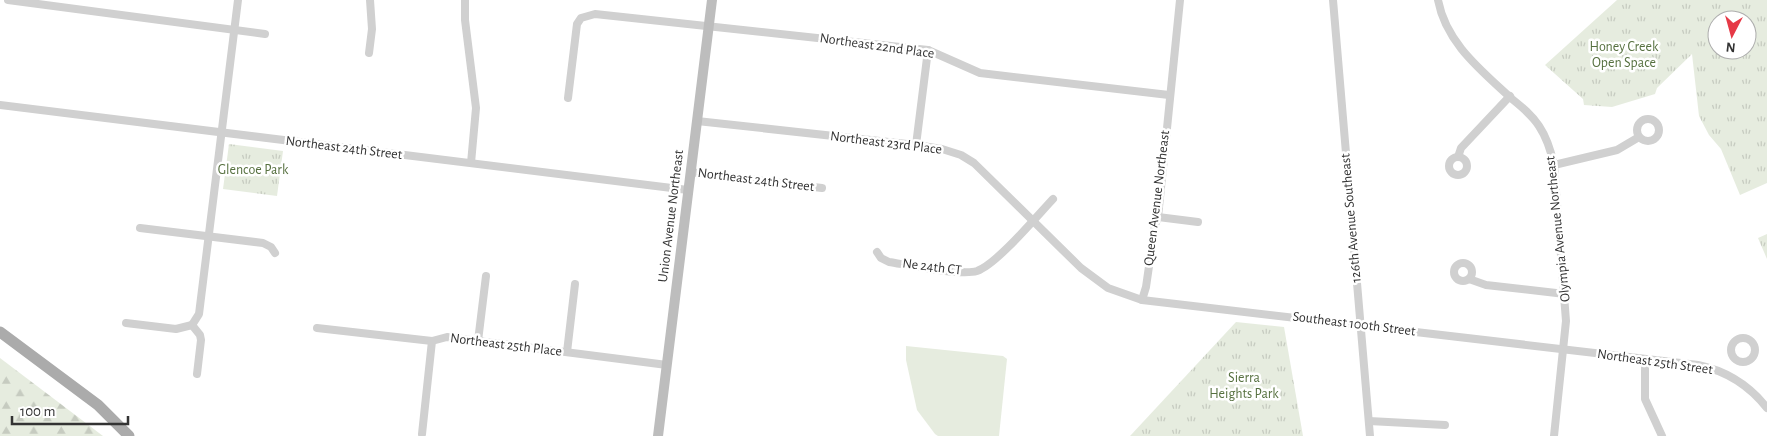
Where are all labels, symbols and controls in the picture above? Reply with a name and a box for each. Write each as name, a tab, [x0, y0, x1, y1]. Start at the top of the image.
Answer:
north arrow	[1707, 10, 1757, 60]
street label: Northeast 22nd Place	[819, 31, 935, 61]
text: N	[1725, 39, 1736, 54]
park label: Honey Creek Open Space	[1590, 40, 1659, 70]
street label: Northeast 23rd Place	[829, 129, 943, 157]
street label: Queen Avenue Northeast	[1142, 129, 1172, 267]
street label: Northeast 24th Street	[285, 134, 404, 162]
street label: Union Avenue Northeast	[656, 148, 686, 283]
street label: 126th Avenue Southeast	[1338, 152, 1364, 283]
street label: Olympia Avenue Northeast	[1543, 155, 1573, 303]
park label: Glencoe Park	[218, 163, 289, 177]
street label: Northeast 24th Street	[697, 166, 816, 194]
street label: Ne 24th CT	[902, 256, 962, 278]
street label: Southeast 100th Street	[1292, 310, 1417, 339]
street label: Northeast 25th Place	[449, 331, 563, 359]
street label: Northeast 25th Street	[1596, 347, 1714, 377]
park label: Sierra Heights Park	[1209, 371, 1279, 401]
scale bar	[12, 394, 129, 426]
text: 100 m	[20, 404, 55, 419]

